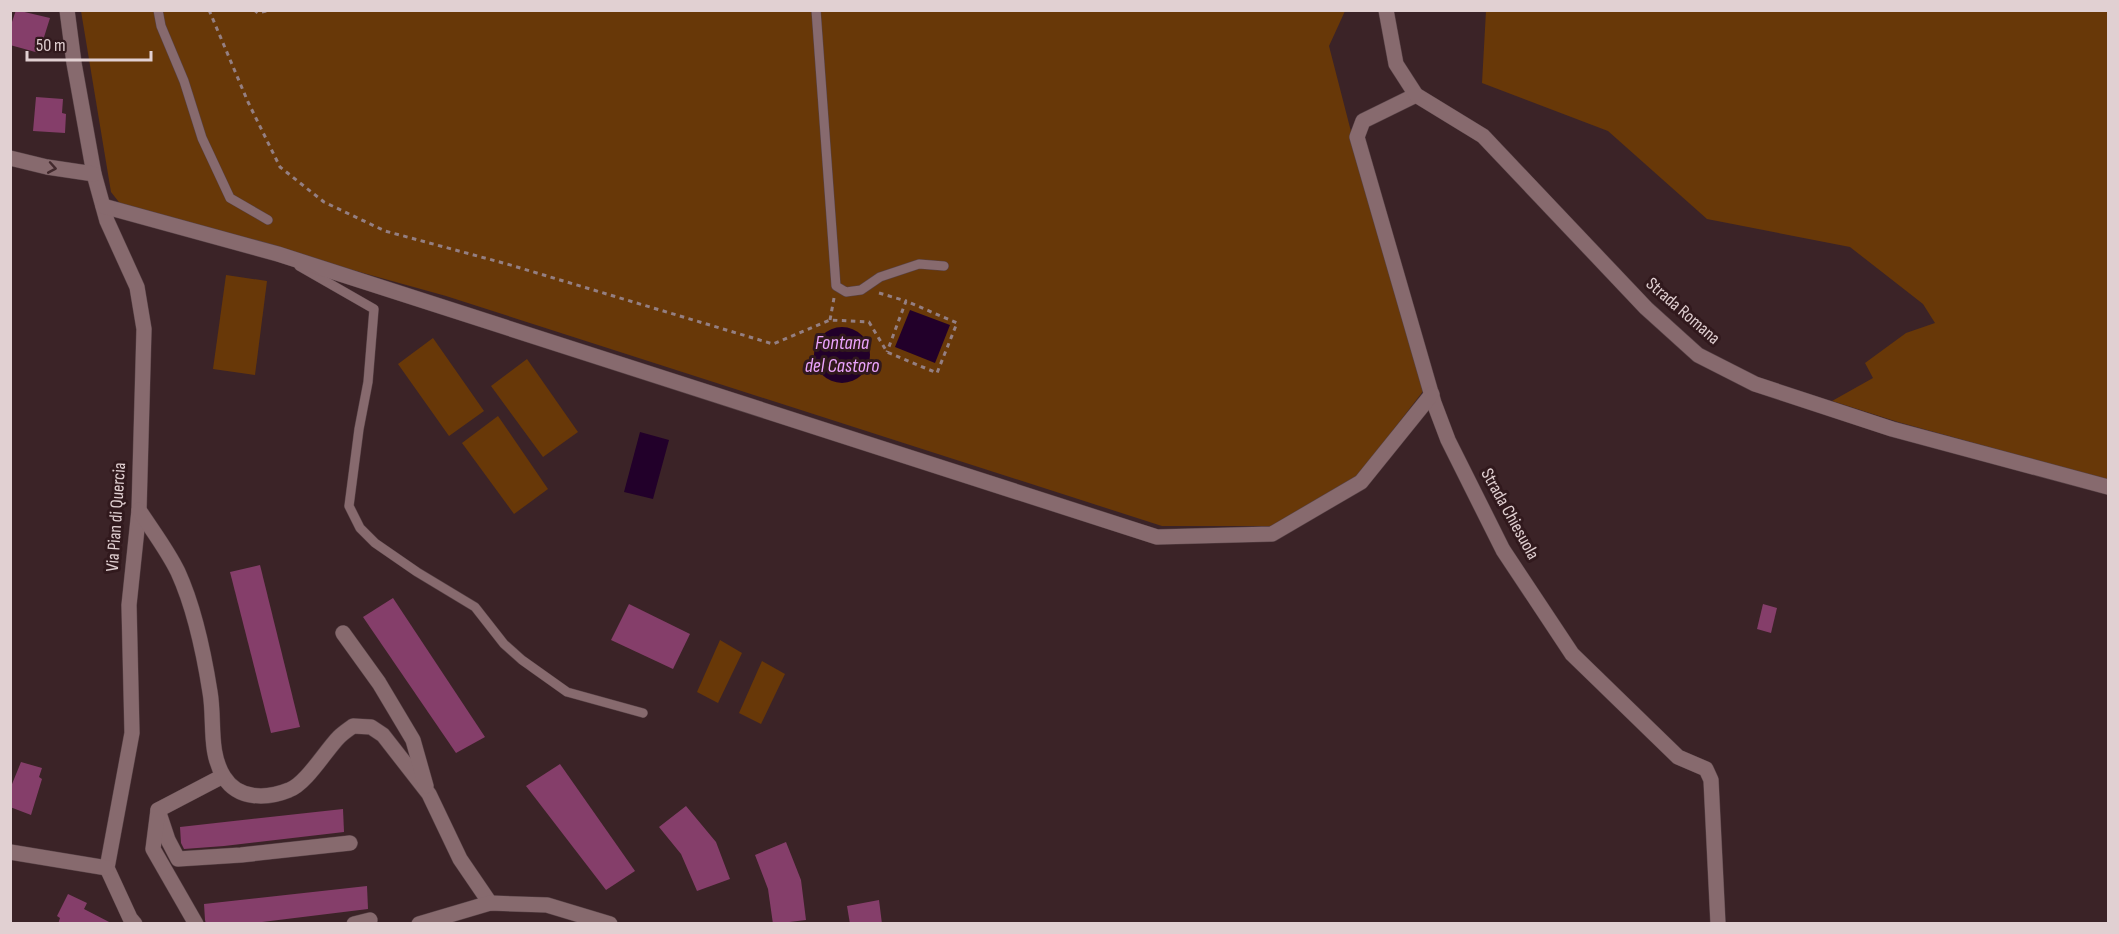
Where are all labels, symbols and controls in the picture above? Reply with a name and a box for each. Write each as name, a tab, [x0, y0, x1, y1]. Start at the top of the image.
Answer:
scale bar	[27, 24, 152, 62]
text: 50 m	[36, 35, 66, 56]
one-way arrow	[46, 161, 56, 174]
street label: Strada Romana	[1642, 273, 1724, 349]
water label: Fontana del Castoro	[805, 331, 879, 378]
street label: Via Pian di Quercia	[102, 462, 130, 572]
street label: Strada Chiesuola	[1476, 465, 1544, 563]

